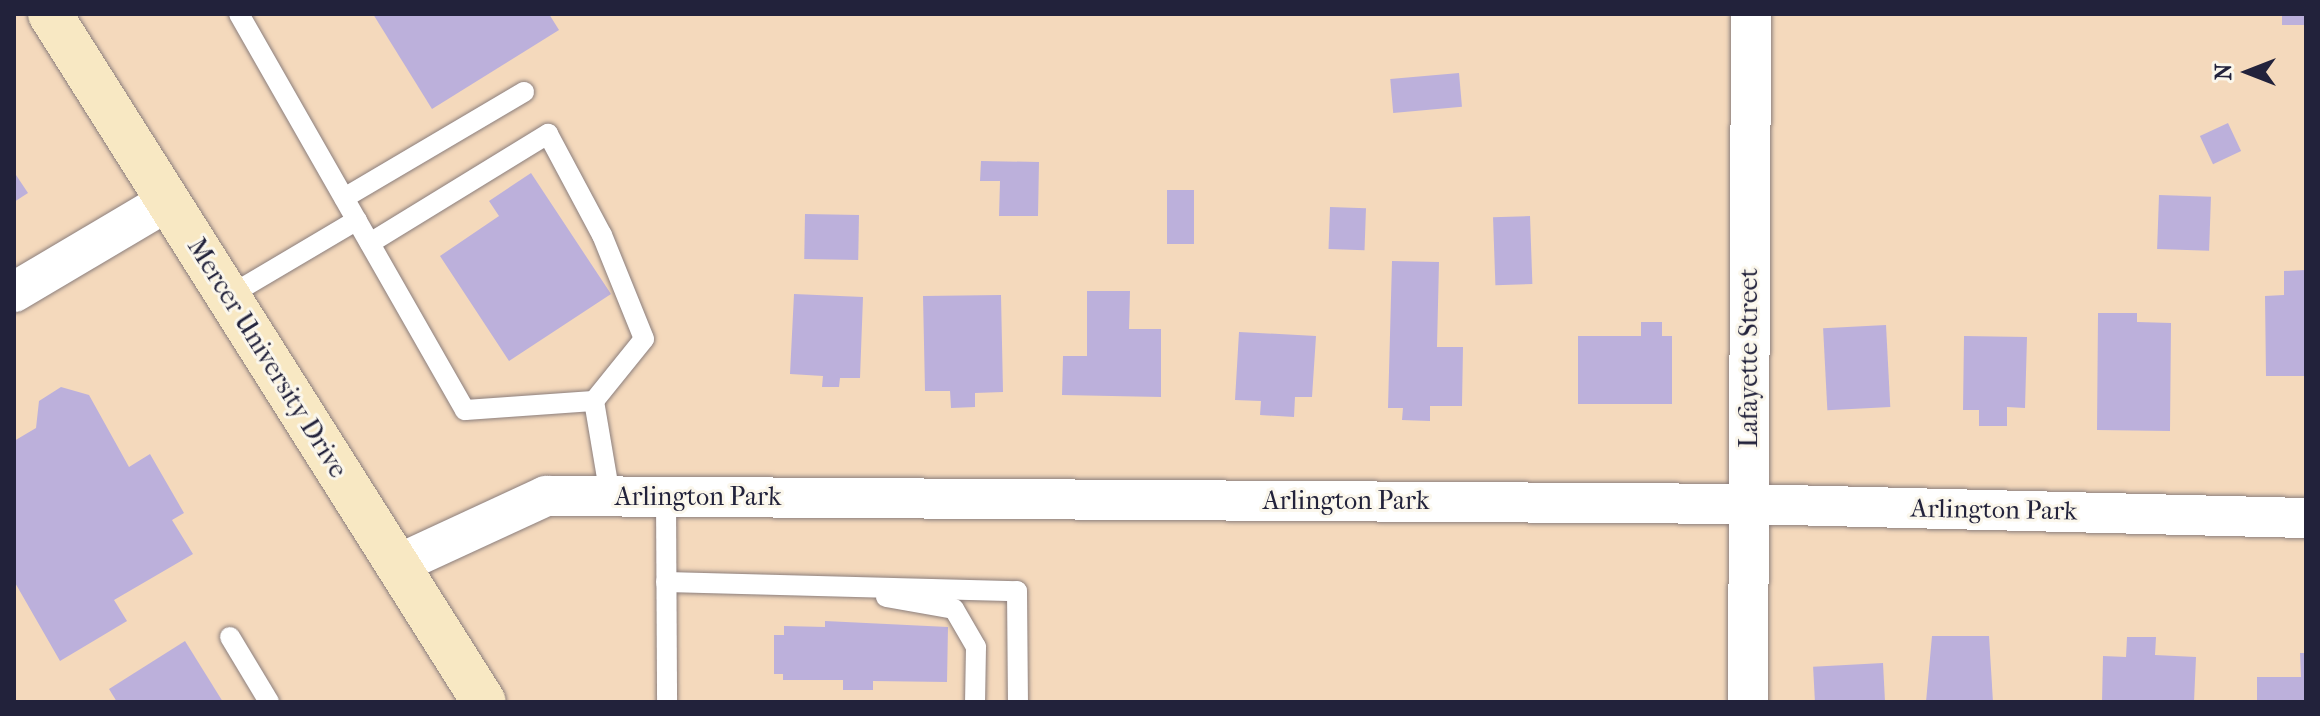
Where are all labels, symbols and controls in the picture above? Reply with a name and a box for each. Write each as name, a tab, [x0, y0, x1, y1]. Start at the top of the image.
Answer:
north arrow	[2208, 32, 2288, 112]
text: N	[2211, 64, 2237, 80]
street label: Mercer University Drive	[180, 232, 354, 484]
street label: Lafayette Street	[1733, 268, 1765, 448]
street label: Arlington Park	[615, 481, 781, 513]
street label: Arlington Park	[1263, 485, 1429, 517]
street label: Arlington Park	[1910, 493, 2078, 527]

